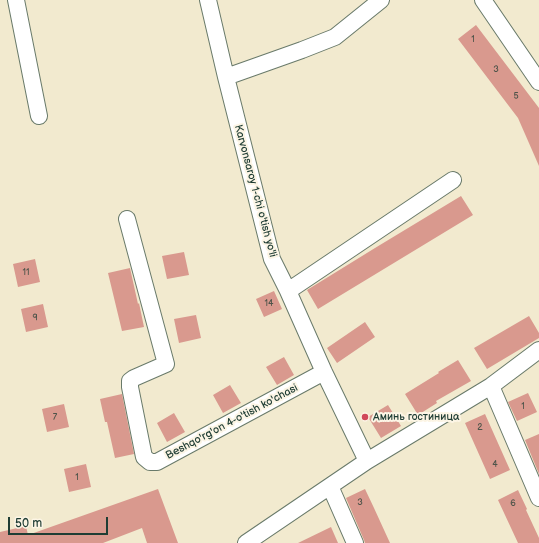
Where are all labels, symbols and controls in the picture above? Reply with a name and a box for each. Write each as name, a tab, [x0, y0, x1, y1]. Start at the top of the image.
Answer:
house number: 1	[471, 35, 475, 45]
house number: 3	[493, 65, 499, 75]
house number: 5	[513, 92, 519, 102]
street label: Karvonsaroy 1-chi o'tish yo'li	[231, 123, 279, 259]
house number: 11	[23, 268, 29, 278]
house number: 14	[265, 299, 273, 309]
house number: 9	[32, 313, 38, 323]
street label: Beshqo'rg'on 4-o'tish ko'chasi	[164, 381, 300, 463]
house number: 1	[521, 402, 525, 412]
place label: Аминь гостиница	[373, 410, 459, 424]
marker: Аминь гостиница	[360, 412, 370, 422]
house number: 7	[53, 413, 57, 423]
house number: 2	[477, 423, 483, 433]
house number: 4	[492, 460, 498, 470]
house number: 1	[75, 473, 79, 483]
house number: 3	[357, 498, 363, 508]
house number: 6	[510, 499, 516, 509]
scale bar	[10, 509, 110, 535]
text: 50 m	[15, 516, 42, 531]

